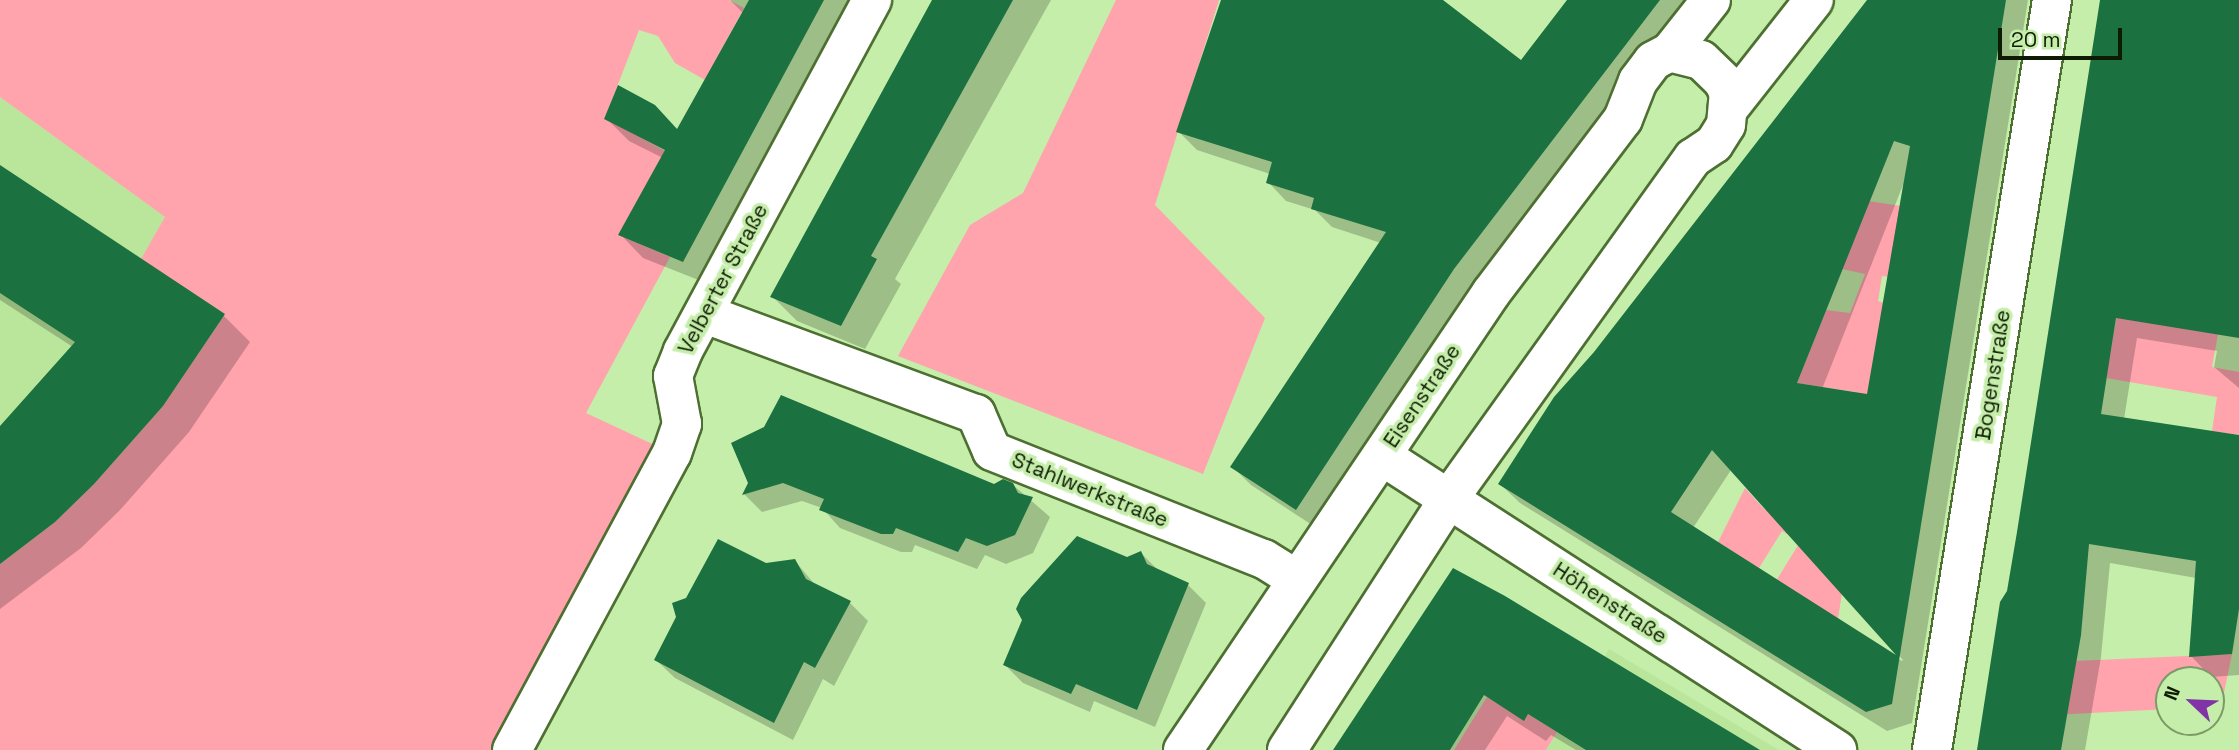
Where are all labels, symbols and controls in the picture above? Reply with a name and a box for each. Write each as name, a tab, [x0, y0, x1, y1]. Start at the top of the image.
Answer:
scale bar	[2001, 14, 2125, 58]
text: 20 m	[2011, 26, 2061, 53]
street label: Velberter Straße	[673, 200, 773, 358]
street label: Bogenstraße	[1970, 308, 2016, 442]
street label: Eisenstraße	[1378, 340, 1466, 452]
street label: Stahlwerkstraße	[1008, 447, 1172, 533]
street label: Höhenstraße	[1548, 557, 1672, 649]
north arrow	[2155, 666, 2225, 736]
text: N	[2158, 683, 2186, 704]

